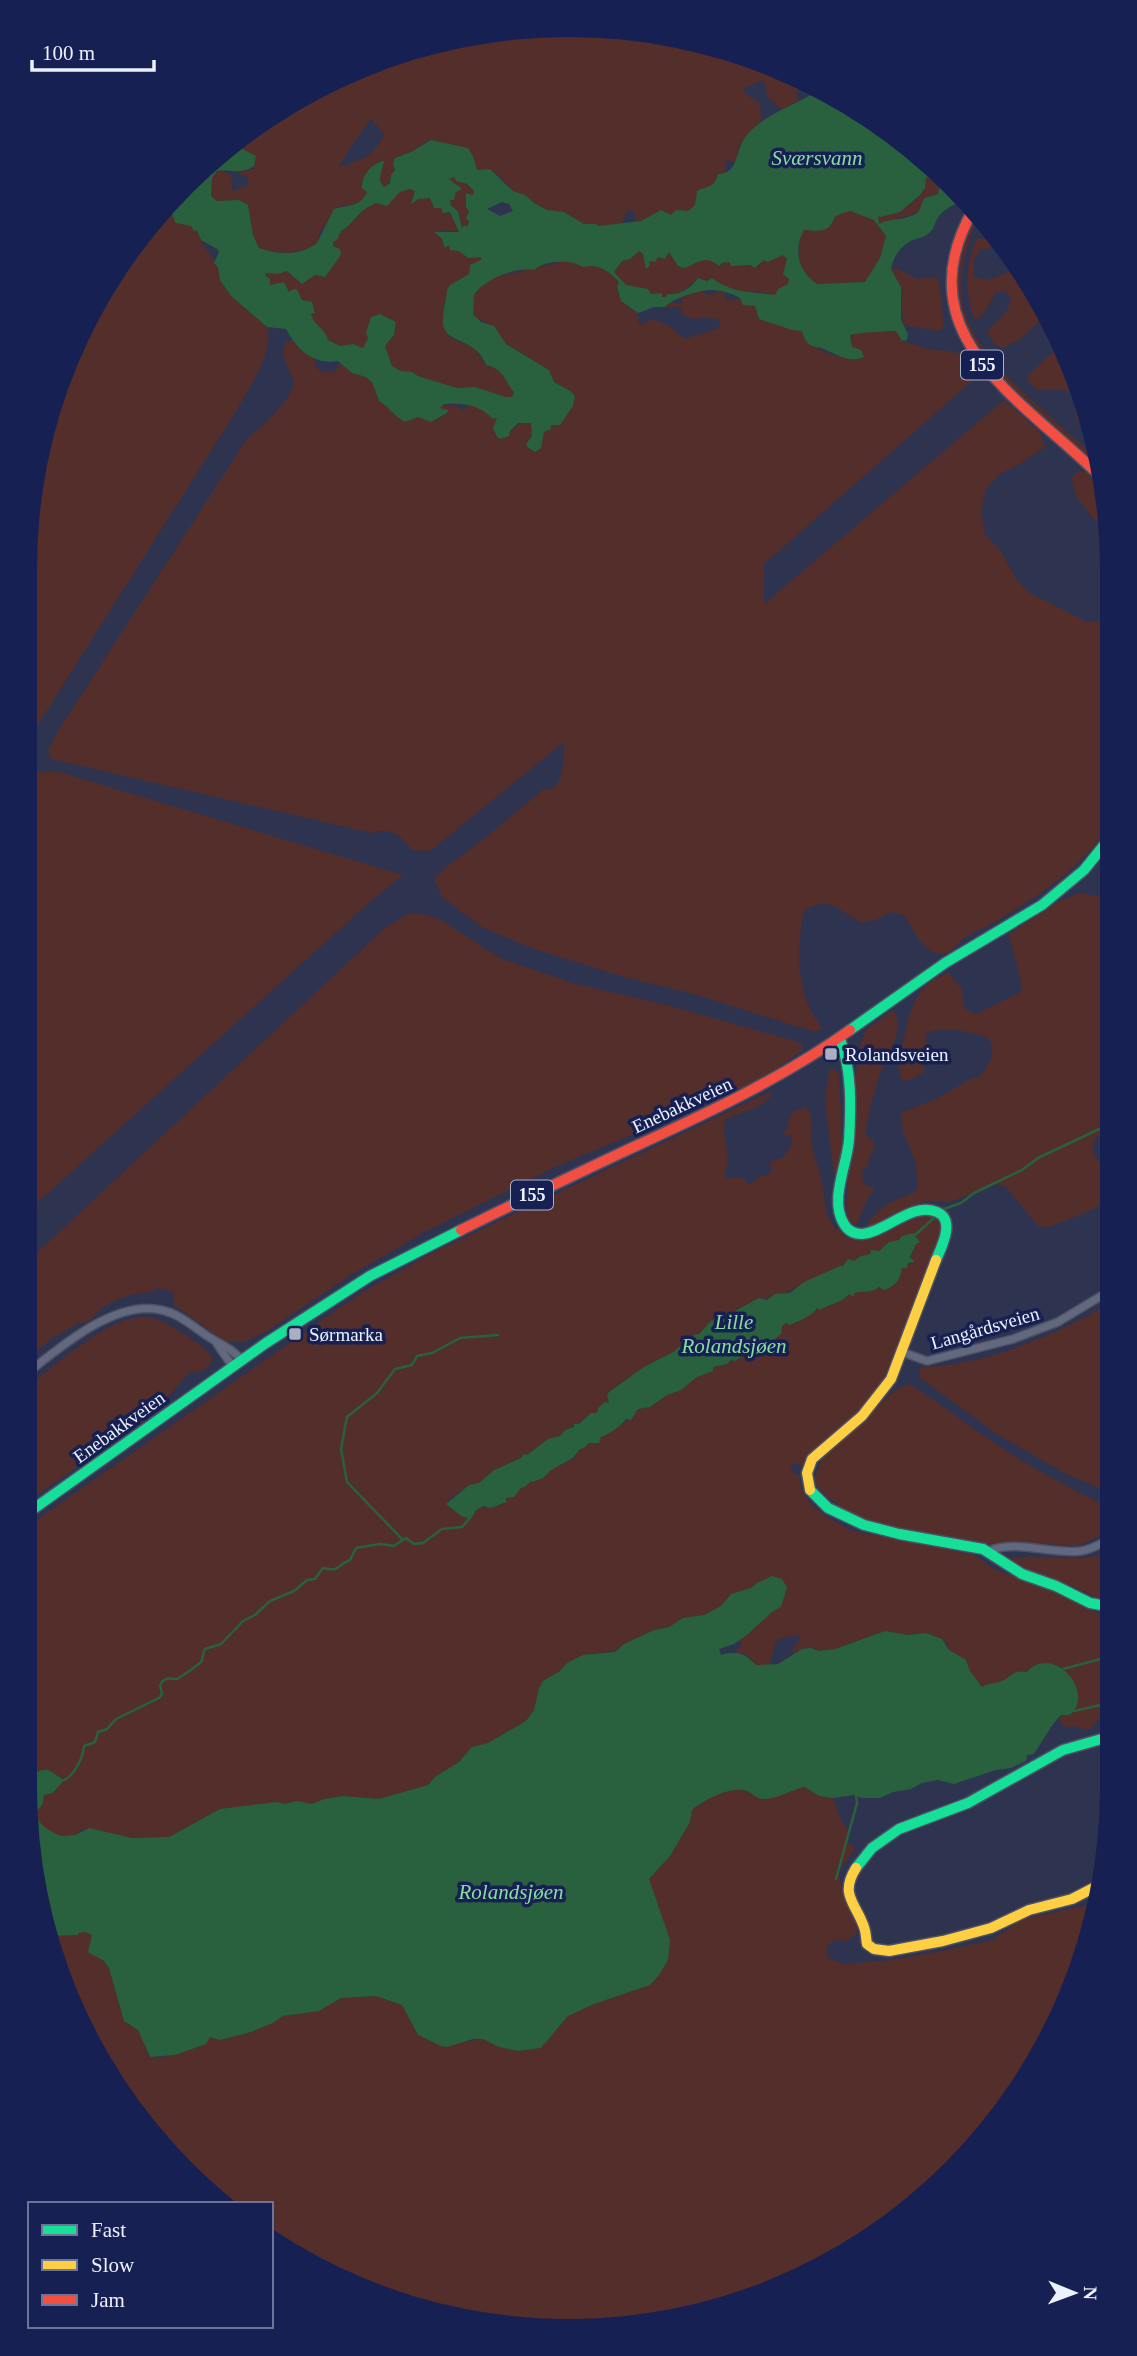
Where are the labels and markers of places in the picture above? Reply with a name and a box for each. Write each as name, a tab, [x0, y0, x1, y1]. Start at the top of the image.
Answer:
place label: Rolandsveien	[845, 1044, 949, 1065]
marker: Rolandsveien	[823, 1046, 839, 1062]
place label: Sørmarka	[309, 1324, 383, 1345]
marker: Sørmarka	[287, 1326, 303, 1342]

